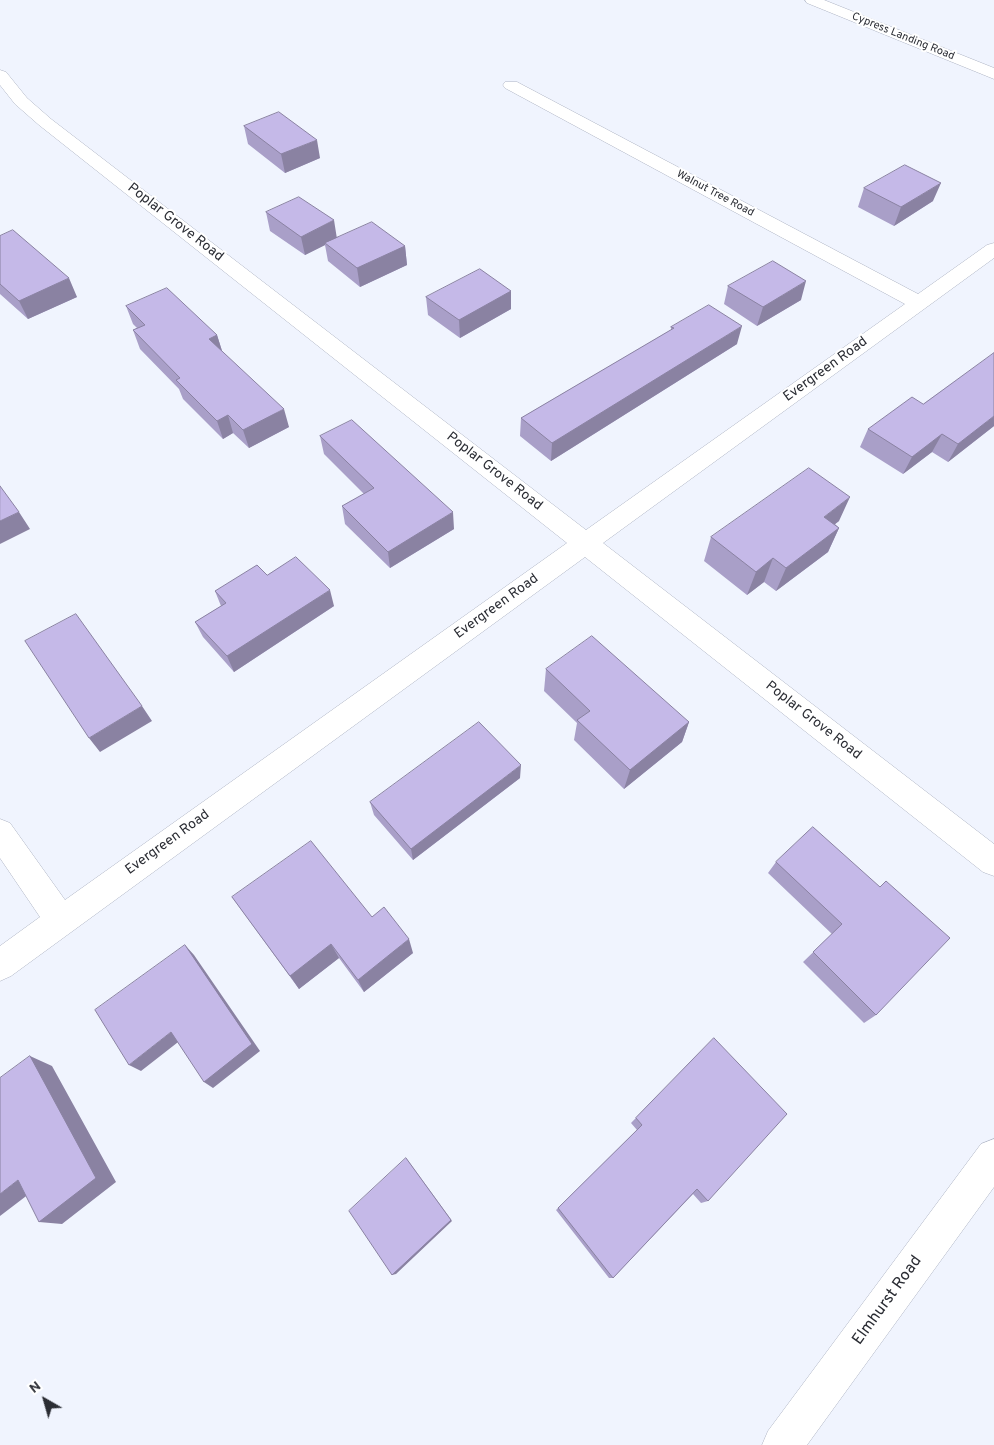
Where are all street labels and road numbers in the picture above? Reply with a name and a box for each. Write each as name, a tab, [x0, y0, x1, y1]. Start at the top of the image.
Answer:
street label: Cypress Landing Road	[850, 10, 956, 64]
street label: Walnut Tree Road	[674, 168, 756, 220]
street label: Poplar Grove Road	[124, 180, 226, 266]
street label: Evergreen Road	[781, 334, 871, 406]
street label: Poplar Grove Road	[443, 429, 545, 515]
street label: Evergreen Road	[452, 571, 542, 643]
street label: Poplar Grove Road	[762, 678, 864, 764]
street label: Evergreen Road	[123, 807, 213, 879]
street label: Elmhurst Road	[849, 1253, 927, 1349]

